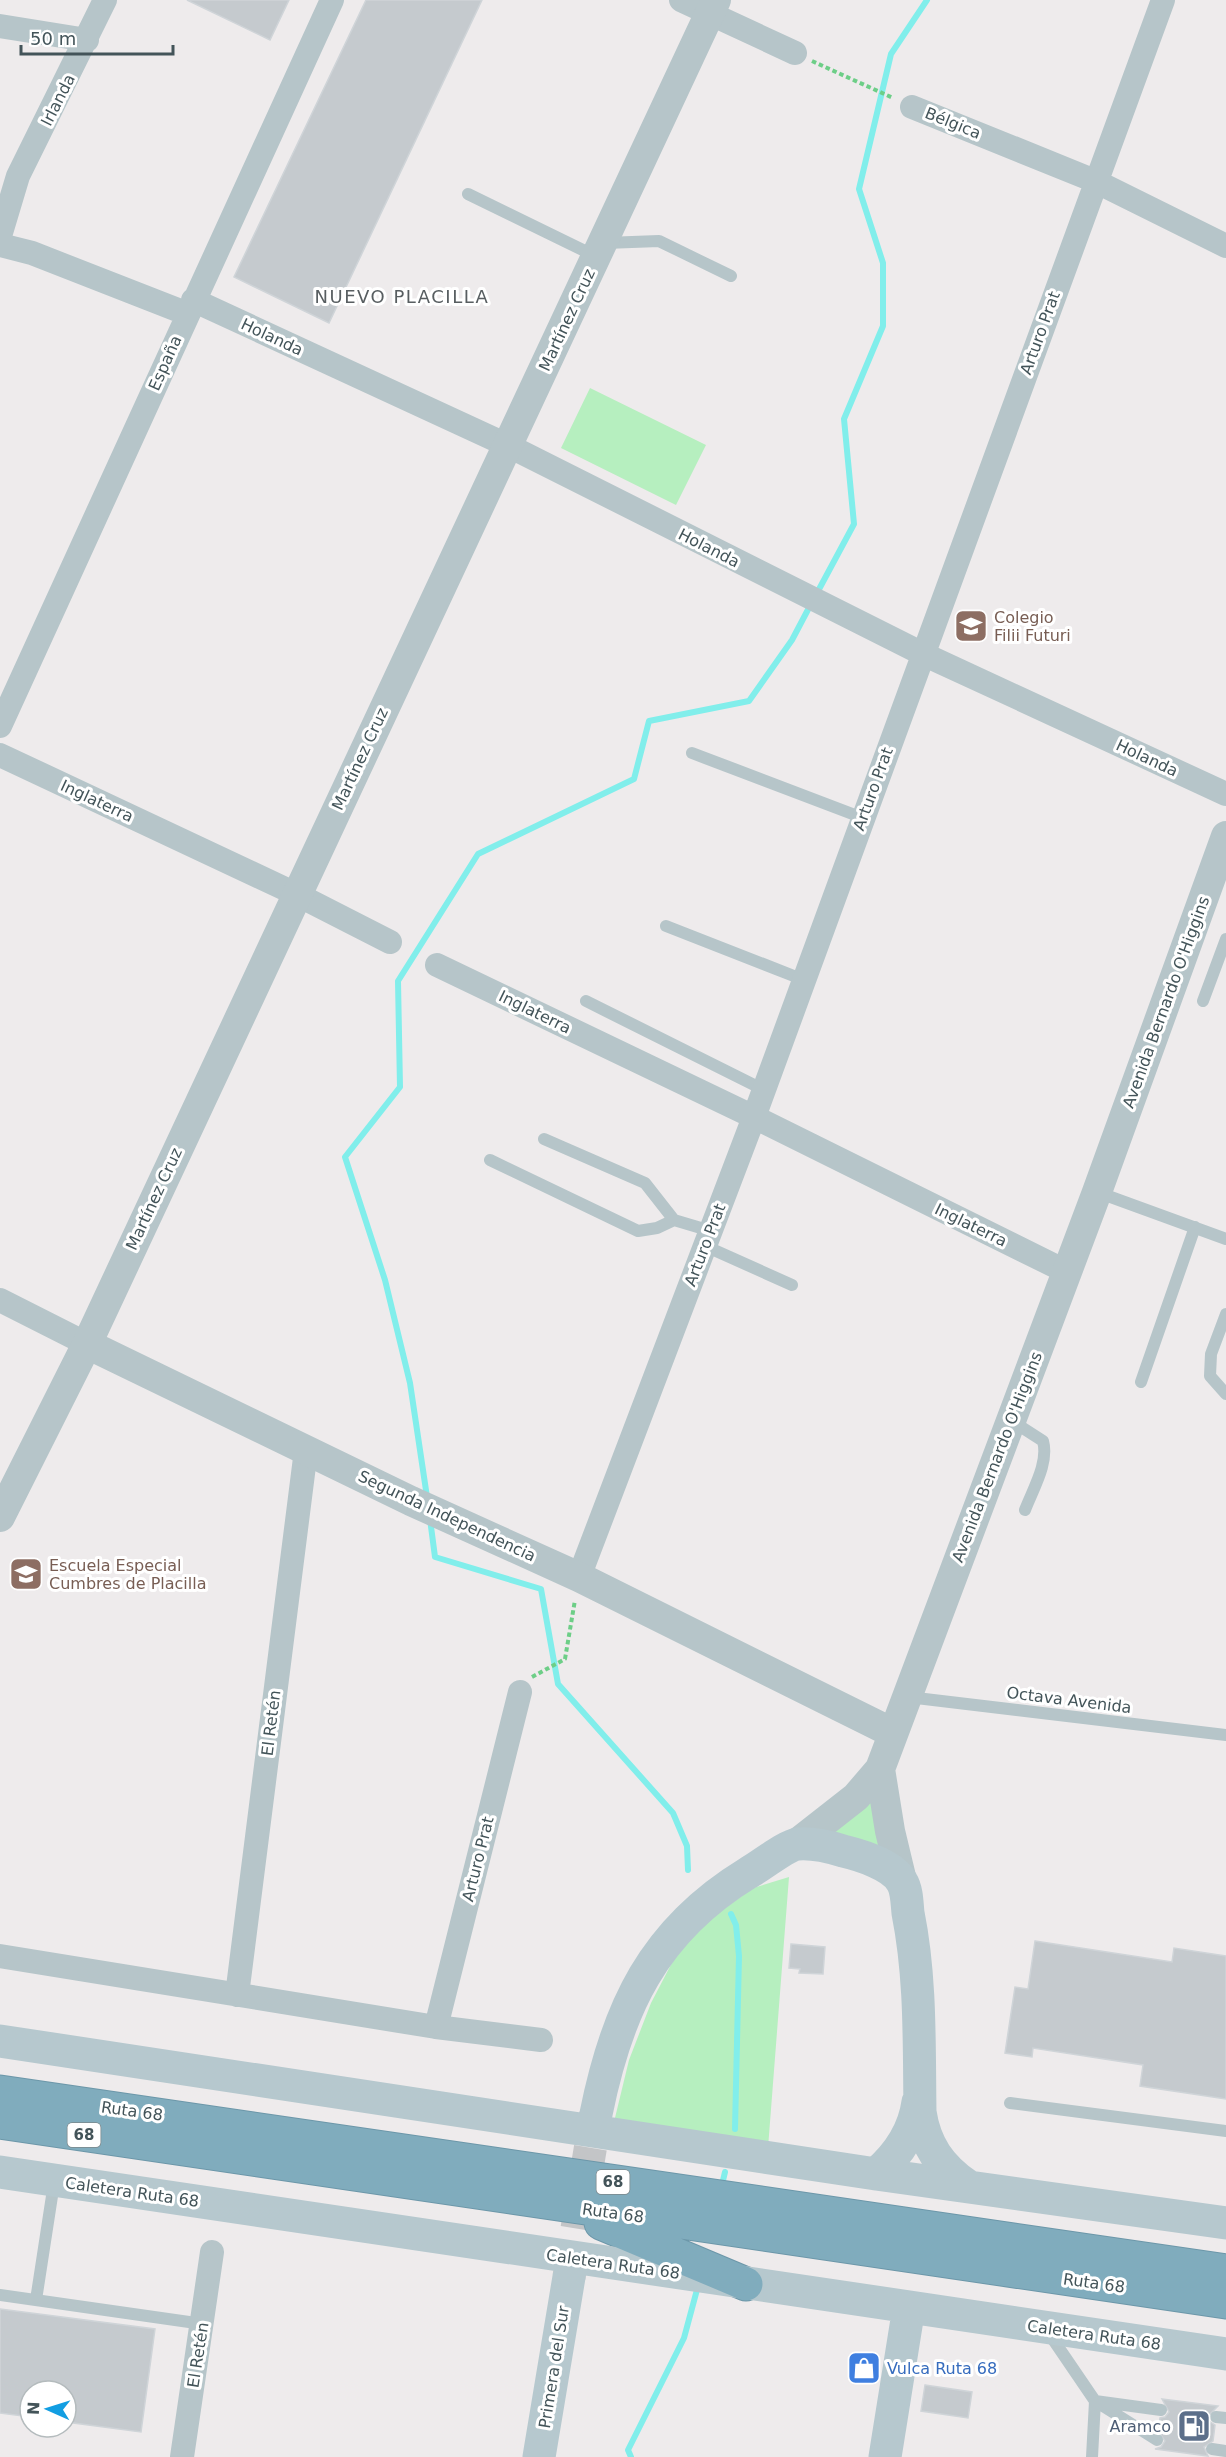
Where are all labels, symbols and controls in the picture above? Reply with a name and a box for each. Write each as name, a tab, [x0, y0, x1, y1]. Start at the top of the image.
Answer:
scale bar	[21, 18, 172, 56]
text: 50 m	[30, 28, 76, 49]
street label: Irlanda	[37, 71, 79, 129]
street label: Bélgica	[922, 103, 984, 143]
street label: Martínez Cruz	[535, 266, 599, 374]
district label: NUEVO PLACILLA	[315, 286, 489, 307]
street label: Arturo Prat	[1016, 289, 1064, 377]
street label: Holanda	[238, 314, 306, 360]
street label: España	[144, 332, 186, 394]
street label: Holanda	[675, 525, 743, 571]
school or university icon: Colegio Filii Futuri	[953, 608, 989, 644]
place label: Colegio Filii Futuri	[994, 608, 1071, 645]
street label: Martínez Cruz	[328, 705, 392, 813]
street label: Holanda	[1113, 735, 1181, 781]
street label: Arturo Prat	[849, 745, 897, 833]
street label: Inglaterra	[58, 776, 136, 826]
street label: Avenida Bernardo O'Higgins	[1119, 893, 1213, 1111]
street label: Inglaterra	[496, 986, 574, 1038]
street label: Martínez Cruz	[122, 1145, 186, 1253]
street label: Inglaterra	[932, 1199, 1010, 1251]
street label: Arturo Prat	[681, 1201, 729, 1289]
street label: Avenida Bernardo O'Higgins	[948, 1349, 1046, 1565]
street label: Segunda Independencia	[355, 1466, 539, 1566]
school or university icon: Escuela Especial Cumbres de Placilla	[8, 1556, 44, 1592]
place label: Escuela Especial Cumbres de Placilla	[49, 1556, 206, 1593]
street label: Octava Avenida	[1005, 1683, 1133, 1717]
street label: El Retén	[258, 1689, 284, 1757]
street label: Arturo Prat	[458, 1814, 498, 1904]
street label: Ruta 68	[100, 2097, 164, 2125]
road number: 68	[68, 2123, 100, 2147]
road number: 68	[596, 2170, 630, 2194]
street label: Caletera Ruta 68	[64, 2173, 200, 2211]
street label: Ruta 68	[581, 2199, 645, 2227]
street label: Caletera Ruta 68	[545, 2245, 681, 2283]
street label: Ruta 68	[1062, 2269, 1126, 2297]
street label: Primera del Sur	[535, 2304, 573, 2430]
street label: Caletera Ruta 68	[1026, 2316, 1162, 2354]
street label: El Retén	[183, 2321, 213, 2389]
shop icon: Vulca Ruta 68	[846, 2350, 882, 2386]
place label: Vulca Ruta 68	[887, 2359, 997, 2378]
north arrow	[18, 2379, 78, 2439]
text: N	[24, 2401, 43, 2415]
fuel station icon: Aramco	[1176, 2408, 1212, 2444]
place label: Aramco	[1110, 2417, 1171, 2436]

